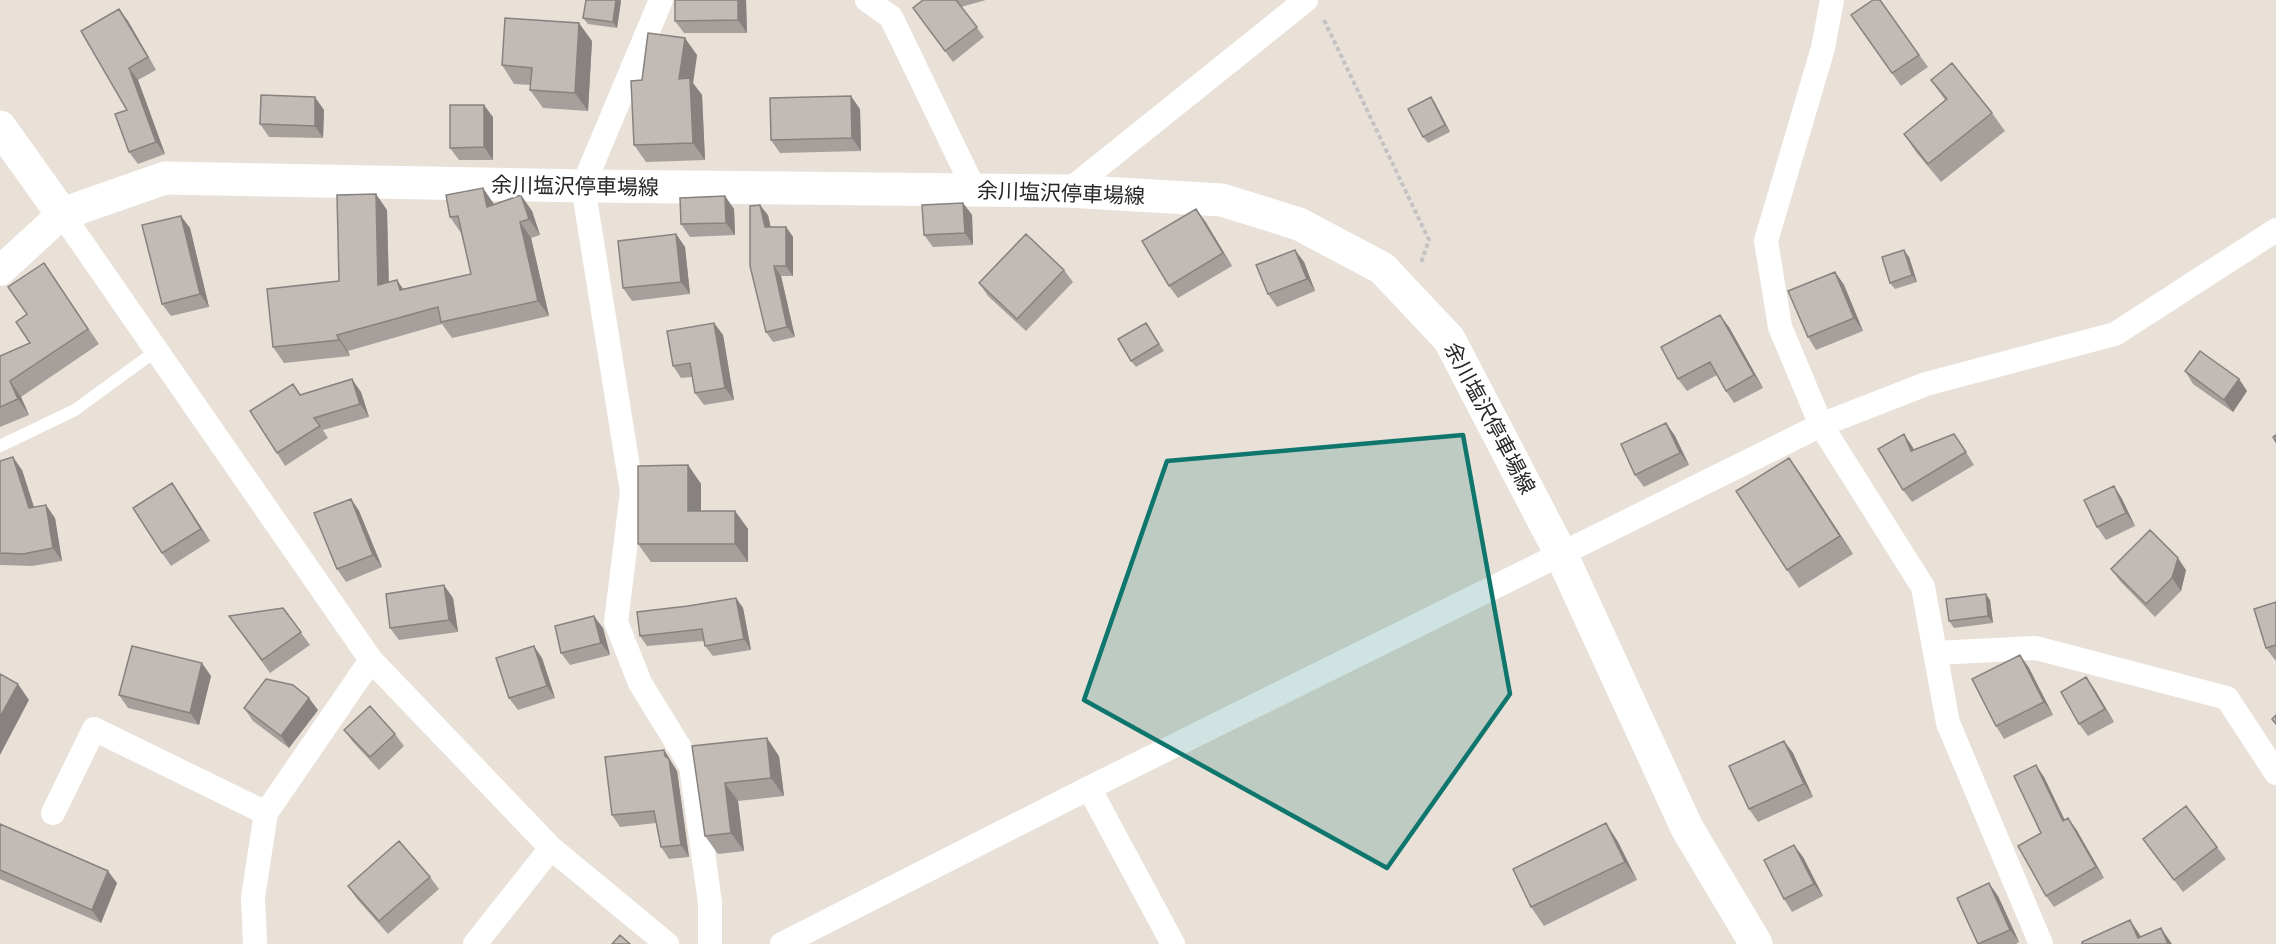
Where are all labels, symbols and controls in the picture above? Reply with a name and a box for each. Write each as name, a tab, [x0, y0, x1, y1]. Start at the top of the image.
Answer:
street label: 余川塩沢停車場線	[491, 172, 659, 200]
street label: 余川塩沢停車場線	[977, 178, 1145, 208]
street label: 余川塩沢停車場線	[1440, 338, 1540, 498]

